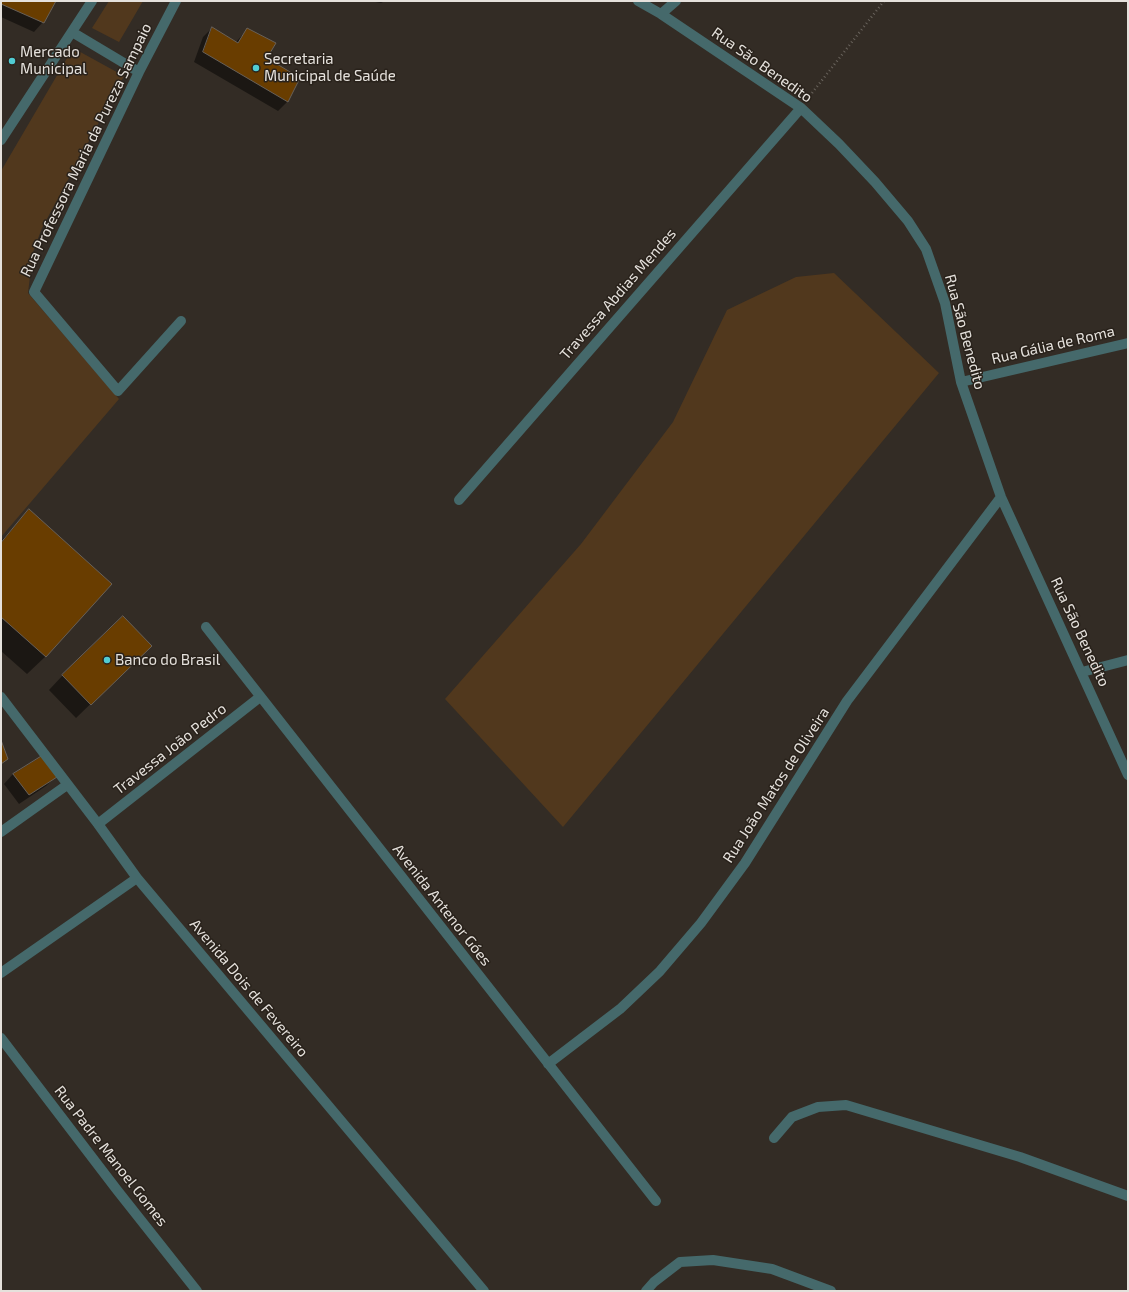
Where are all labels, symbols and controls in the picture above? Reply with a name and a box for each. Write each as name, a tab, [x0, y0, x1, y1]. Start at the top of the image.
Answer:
street label: Rua Professora Maria da Pureza Sampaio	[17, 20, 155, 280]
street label: Rua São Benedito	[708, 24, 816, 106]
place label: Mercado Municipal	[20, 43, 87, 78]
place label: Secretaria Municipal de Saúde	[264, 50, 396, 85]
marker: Mercado Municipal	[7, 56, 17, 66]
marker: Secretaria Municipal de Saúde	[251, 63, 261, 73]
street label: Travessa Abdias Mendes	[556, 225, 680, 363]
street label: Rua São Benedito	[941, 272, 989, 392]
street label: Rua Gália de Roma	[990, 322, 1116, 368]
street label: Rua São Benedito	[1047, 574, 1113, 690]
place label: Banco do Brasil	[115, 651, 220, 669]
marker: Banco do Brasil	[102, 655, 112, 665]
street label: Travessa João Pedro	[110, 699, 230, 799]
street label: Rua João Matos de Oliveira	[719, 704, 833, 866]
street label: Avenida Antenor Góes	[389, 841, 495, 969]
street label: Avenida Dois de Fevereiro	[186, 915, 312, 1061]
street label: Rua Padre Manoel Gomes	[51, 1082, 171, 1230]

